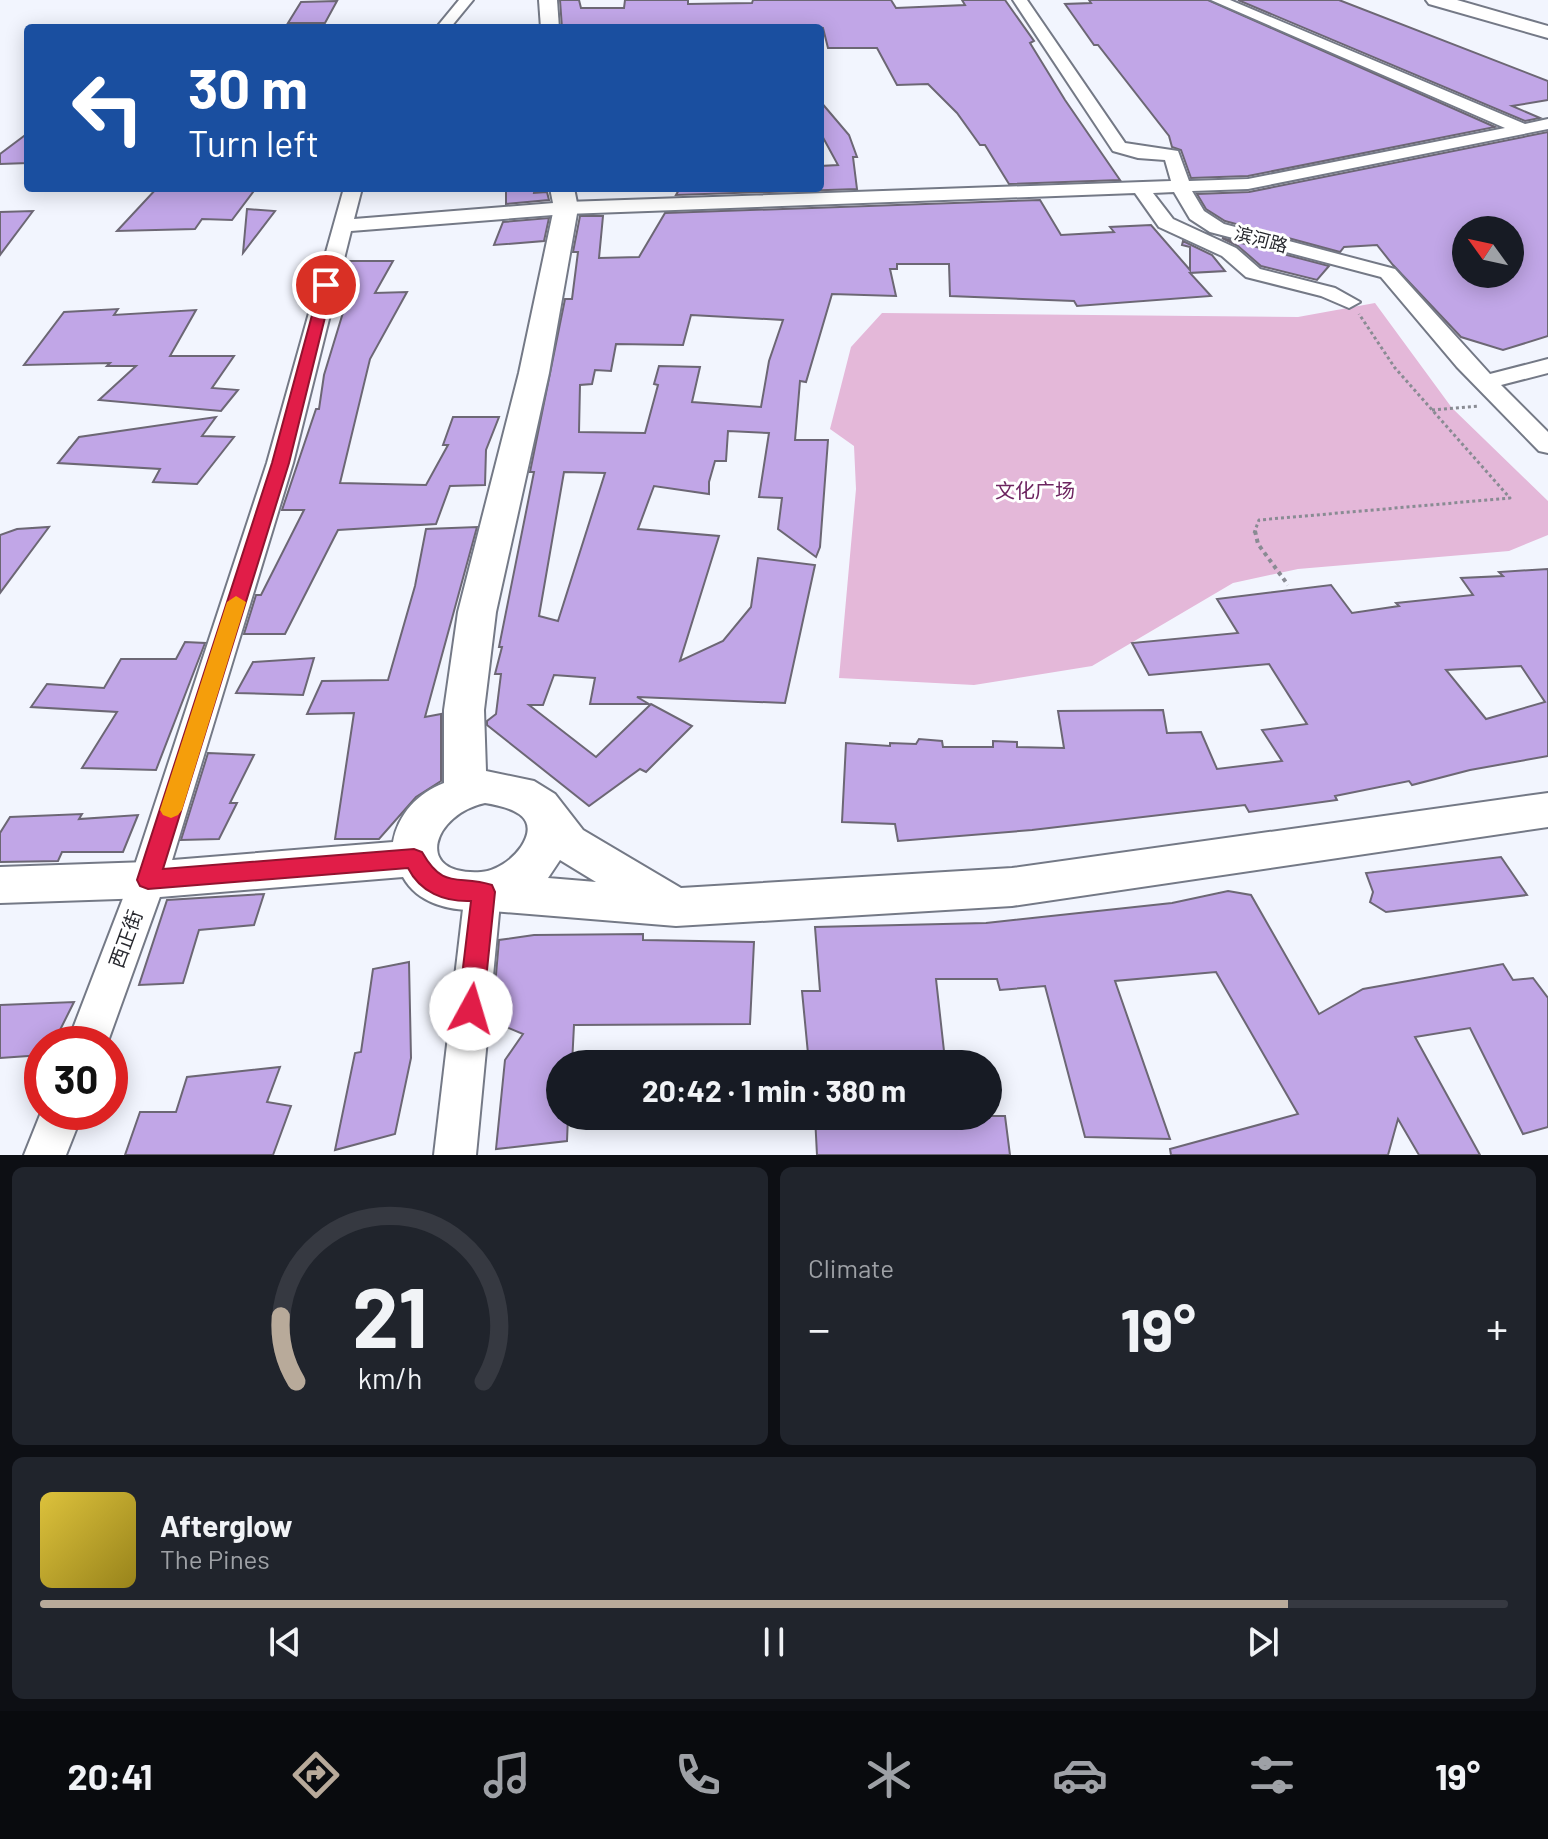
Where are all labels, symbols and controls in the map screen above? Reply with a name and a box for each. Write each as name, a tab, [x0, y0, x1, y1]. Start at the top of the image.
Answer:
text: 30 m	[188, 53, 308, 120]
icon: left	[56, 56, 160, 160]
text: Turn left	[188, 121, 319, 164]
north arrow	[1452, 216, 1524, 288]
map controls	[1452, 216, 1524, 288]
street label: 滨河路	[1232, 221, 1290, 257]
pin	[292, 251, 360, 319]
icon: arrive	[304, 263, 348, 307]
park label: 文化广场	[995, 478, 1075, 502]
street label: 西正街	[104, 906, 147, 971]
position arrow	[429, 967, 513, 1051]
speed limit sign: 30	[24, 1026, 128, 1130]
text: 20:42 · 1 min · 380 m	[642, 1072, 906, 1108]
text: Climate	[808, 1252, 894, 1283]
text: 21	[352, 1265, 428, 1365]
text: 19°	[1120, 1292, 1196, 1364]
text: −	[808, 1301, 830, 1354]
text: +	[1486, 1301, 1508, 1354]
text: km/h	[358, 1360, 422, 1395]
text: Afterglow	[160, 1507, 293, 1543]
text: The Pines	[160, 1543, 270, 1574]
icon: previous	[263, 1620, 307, 1664]
icon: pause	[752, 1620, 796, 1664]
icon: next	[1241, 1620, 1285, 1664]
icon: directions	[288, 1747, 344, 1803]
icon: music	[479, 1747, 535, 1803]
icon: phone	[670, 1747, 726, 1803]
icon: climate	[861, 1747, 917, 1803]
icon: car	[1052, 1747, 1108, 1803]
icon: filters	[1244, 1747, 1300, 1803]
text: 20:41	[68, 1754, 152, 1797]
text: 19°	[1435, 1754, 1480, 1797]

